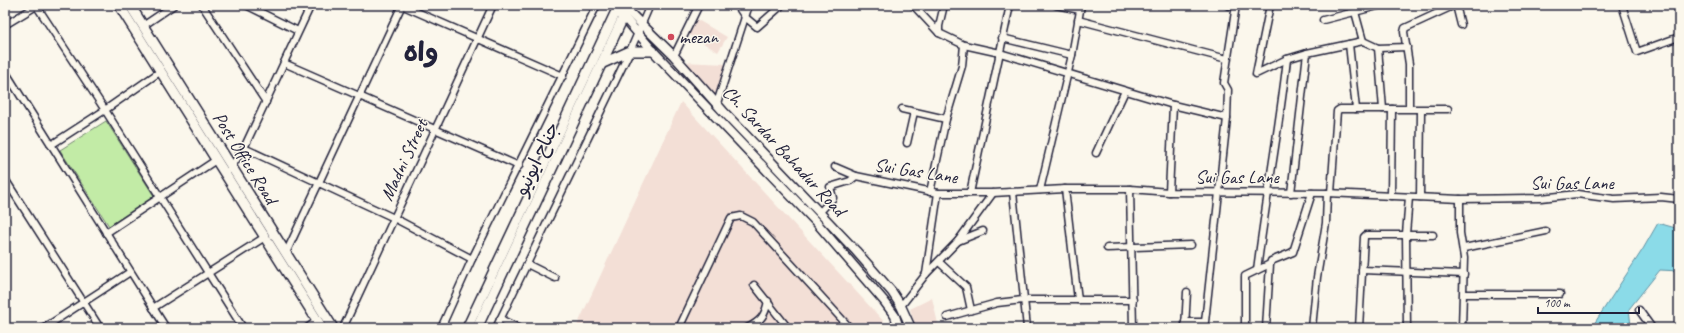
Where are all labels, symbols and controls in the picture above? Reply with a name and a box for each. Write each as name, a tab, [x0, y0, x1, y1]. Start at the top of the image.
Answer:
place label: mezan	[679, 25, 719, 49]
marker: mezan	[666, 32, 676, 42]
district label: واہ	[403, 35, 439, 69]
street label: Ch. Sardar Bahadur Road	[717, 81, 853, 224]
street label: Post Office Road	[207, 108, 285, 211]
street label: Madni Street	[375, 114, 434, 205]
street label: جناح ایونیو	[509, 118, 565, 201]
street label: Sui Gas Lane	[873, 153, 961, 190]
street label: Sui Gas Lane	[1195, 165, 1281, 189]
street label: Sui Gas Lane	[1530, 171, 1616, 195]
scale bar	[1538, 289, 1639, 315]
text: 100 m	[1544, 295, 1571, 311]

